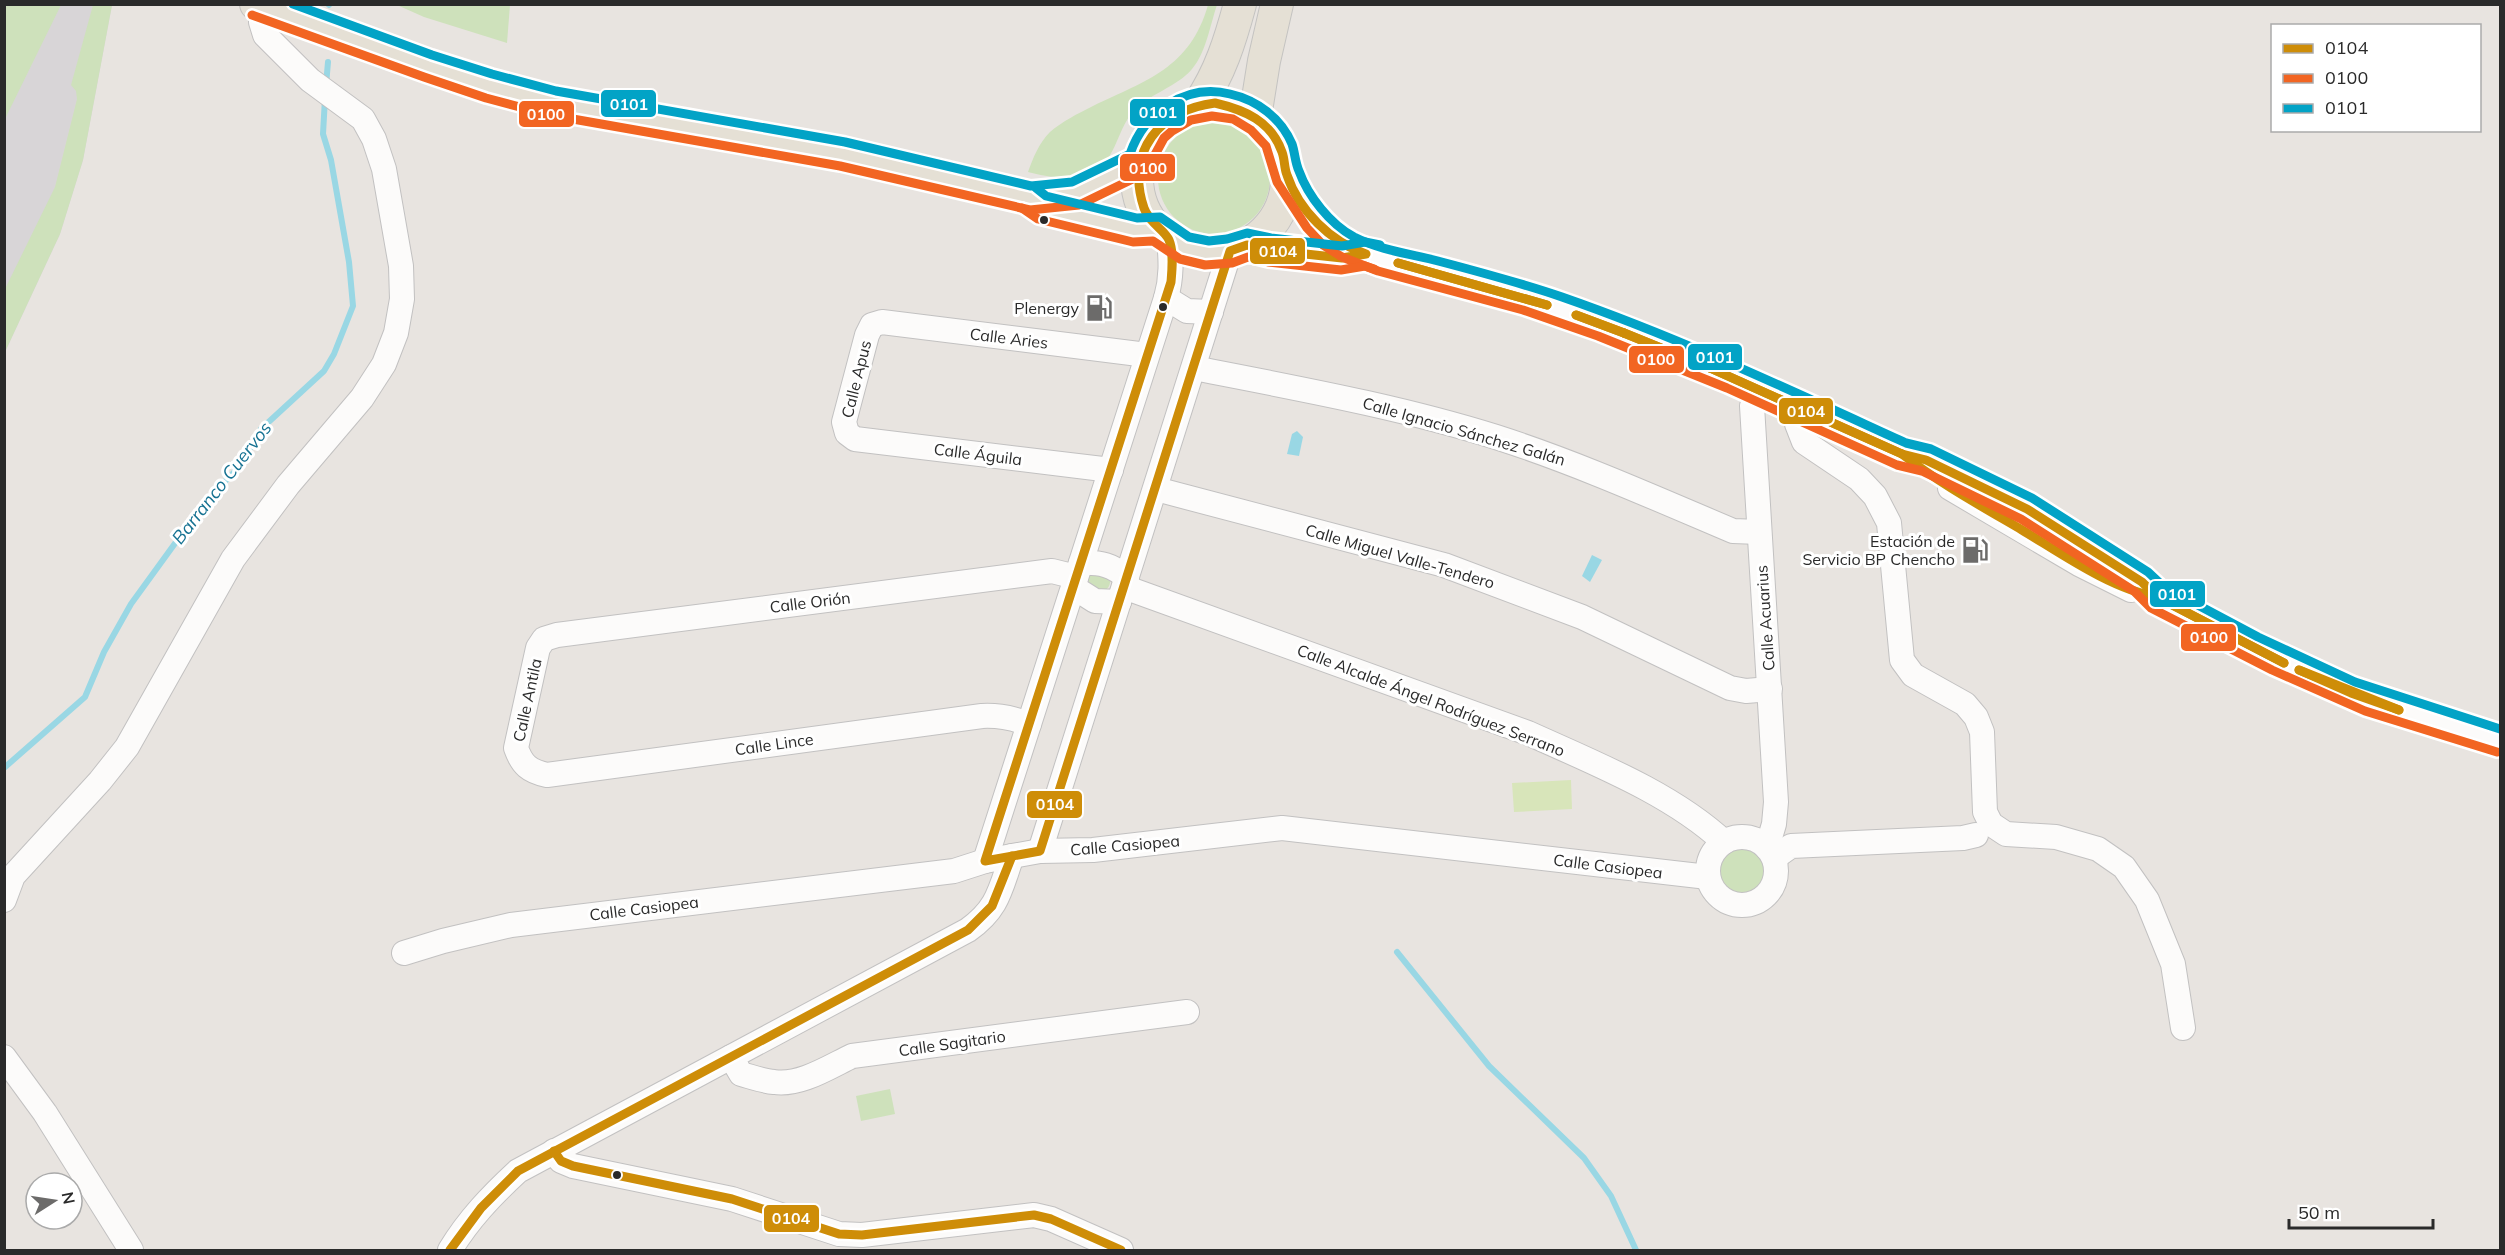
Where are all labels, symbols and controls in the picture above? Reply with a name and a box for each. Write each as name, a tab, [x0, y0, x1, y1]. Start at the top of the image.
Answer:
legend	[2271, 24, 2481, 132]
text: 0104	[2325, 36, 2368, 59]
text: 0100	[2325, 66, 2368, 89]
line badge: 0101	[600, 89, 657, 118]
text: 0101	[610, 94, 648, 114]
text: 0101	[2325, 96, 2368, 119]
line badge: 0101	[1129, 98, 1186, 127]
line badge: 0100	[518, 100, 575, 128]
text: 0101	[1139, 102, 1177, 122]
text: 0100	[527, 104, 565, 124]
line badge: 0100	[1119, 153, 1176, 182]
text: 0100	[1129, 158, 1167, 178]
unlabelled marker	[1038, 214, 1050, 226]
line badge: 0104	[1249, 237, 1306, 265]
text: 0104	[1259, 241, 1298, 261]
fuel station icon: Plenergy	[1084, 293, 1114, 323]
place label: Plenergy	[1014, 298, 1080, 318]
unlabelled marker	[1157, 301, 1169, 313]
street label: Calle Aries	[969, 323, 1049, 353]
street label: Calle Apus	[837, 338, 875, 420]
line badge: 0101	[1687, 343, 1743, 371]
line badge: 0100	[1628, 345, 1685, 374]
text: 0101	[1696, 347, 1734, 367]
text: 0100	[1637, 349, 1675, 369]
street label: Calle Ignacio Sánchez Galán	[1360, 392, 1568, 470]
line badge: 0104	[1778, 397, 1834, 425]
text: 0104	[1787, 401, 1826, 421]
water label: Barranco Cuervos	[167, 417, 277, 549]
street label: Calle Águila	[933, 439, 1023, 469]
street label: Calle Miguel Valle-Tendero	[1303, 519, 1497, 593]
place label: Estación de Servicio BP Chencho	[1802, 531, 1955, 569]
fuel station icon: Estación de Servicio BP Chencho	[1960, 535, 1990, 565]
street label: Calle Acuarius	[1751, 564, 1779, 672]
line badge: 0101	[2149, 580, 2206, 608]
text: 0101	[2158, 584, 2196, 604]
street label: Calle Orión	[768, 587, 852, 617]
line badge: 0100	[2180, 623, 2237, 652]
text: 0100	[2190, 627, 2228, 647]
street label: Calle Alcalde Ángel Rodríguez Serrano	[1294, 640, 1568, 760]
street label: Calle Antila	[508, 656, 546, 744]
street label: Calle Lince	[733, 729, 815, 759]
line badge: 0104	[1026, 790, 1083, 819]
text: 0104	[1036, 794, 1075, 814]
street label: Calle Casiopea	[1069, 830, 1181, 860]
street label: Calle Casiopea	[1552, 849, 1664, 883]
street label: Calle Casiopea	[588, 891, 700, 925]
street label: Calle Sagitario	[897, 1026, 1007, 1060]
unlabelled marker	[611, 1169, 623, 1181]
north arrow	[24, 1171, 84, 1231]
text: N	[58, 1190, 80, 1206]
scale bar	[2289, 1192, 2433, 1230]
text: 50 m	[2298, 1201, 2340, 1224]
line badge: 0104	[763, 1204, 820, 1233]
text: 0104	[772, 1208, 811, 1228]

